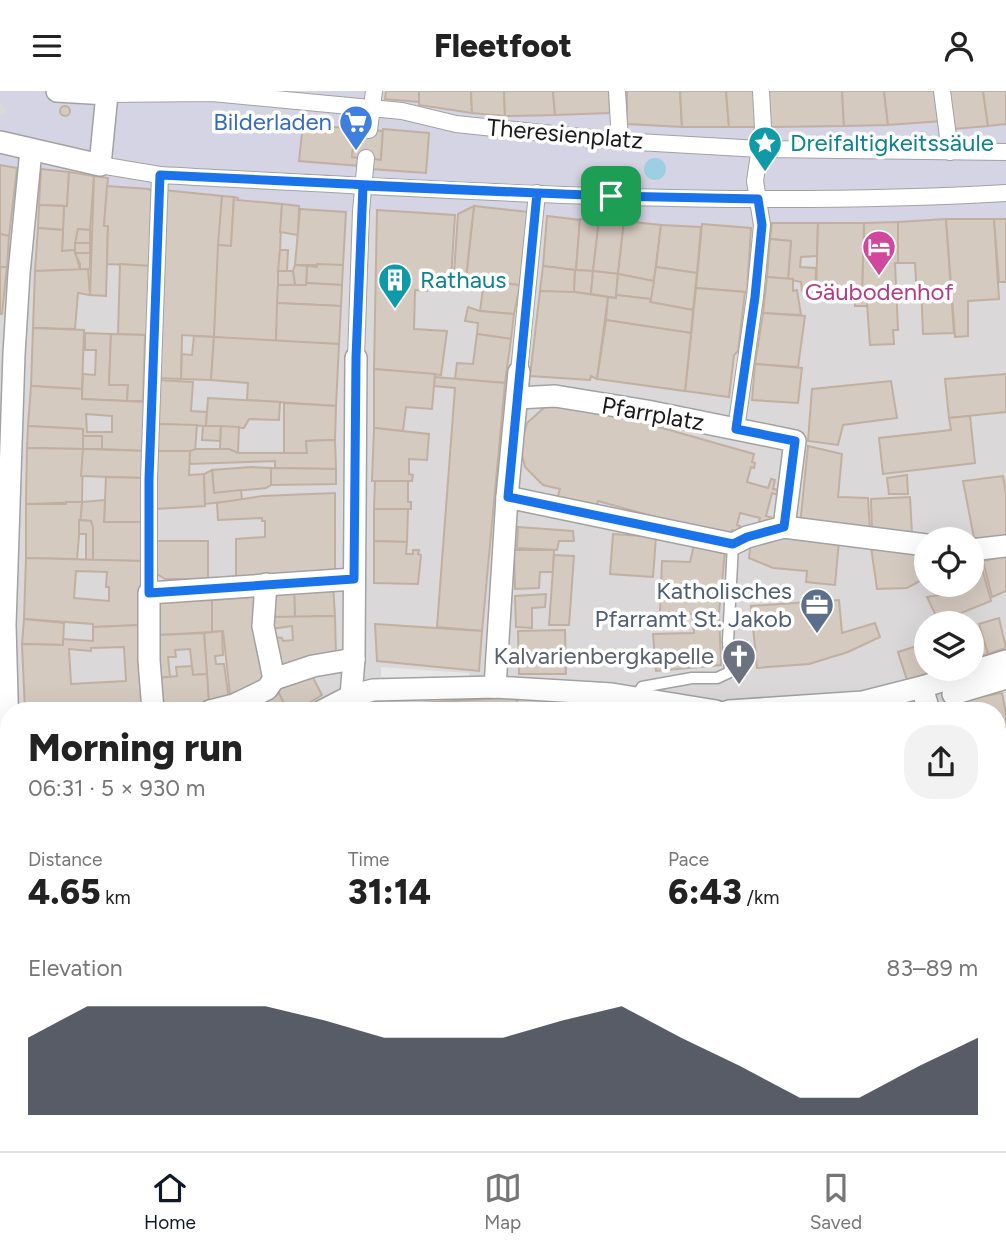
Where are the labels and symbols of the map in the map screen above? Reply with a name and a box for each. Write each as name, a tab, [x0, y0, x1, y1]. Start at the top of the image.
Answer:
supermarket icon: Bilderladen	[337, 103, 375, 152]
place label: Bilderladen	[213, 107, 332, 136]
street label: Theresienplatz	[486, 112, 644, 155]
place icon: Dreifaltigkeitssäule	[746, 124, 784, 173]
place label: Dreifaltigkeitssäule	[790, 128, 994, 157]
pin	[581, 166, 641, 226]
hotel icon: Gäubodenhof	[860, 228, 898, 277]
building icon: Rathaus	[376, 261, 414, 310]
place label: Rathaus	[420, 265, 507, 294]
place label: Gäubodenhof	[805, 277, 953, 306]
street label: Pfarrplatz	[600, 390, 707, 437]
place label: Katholisches Pfarramt St. Jakob	[595, 576, 792, 633]
office icon: Katholisches Pfarramt St. Jakob	[798, 586, 836, 635]
church icon: Kalvarienbergkapelle	[720, 637, 758, 686]
place label: Kalvarienbergkapelle	[493, 641, 714, 670]

